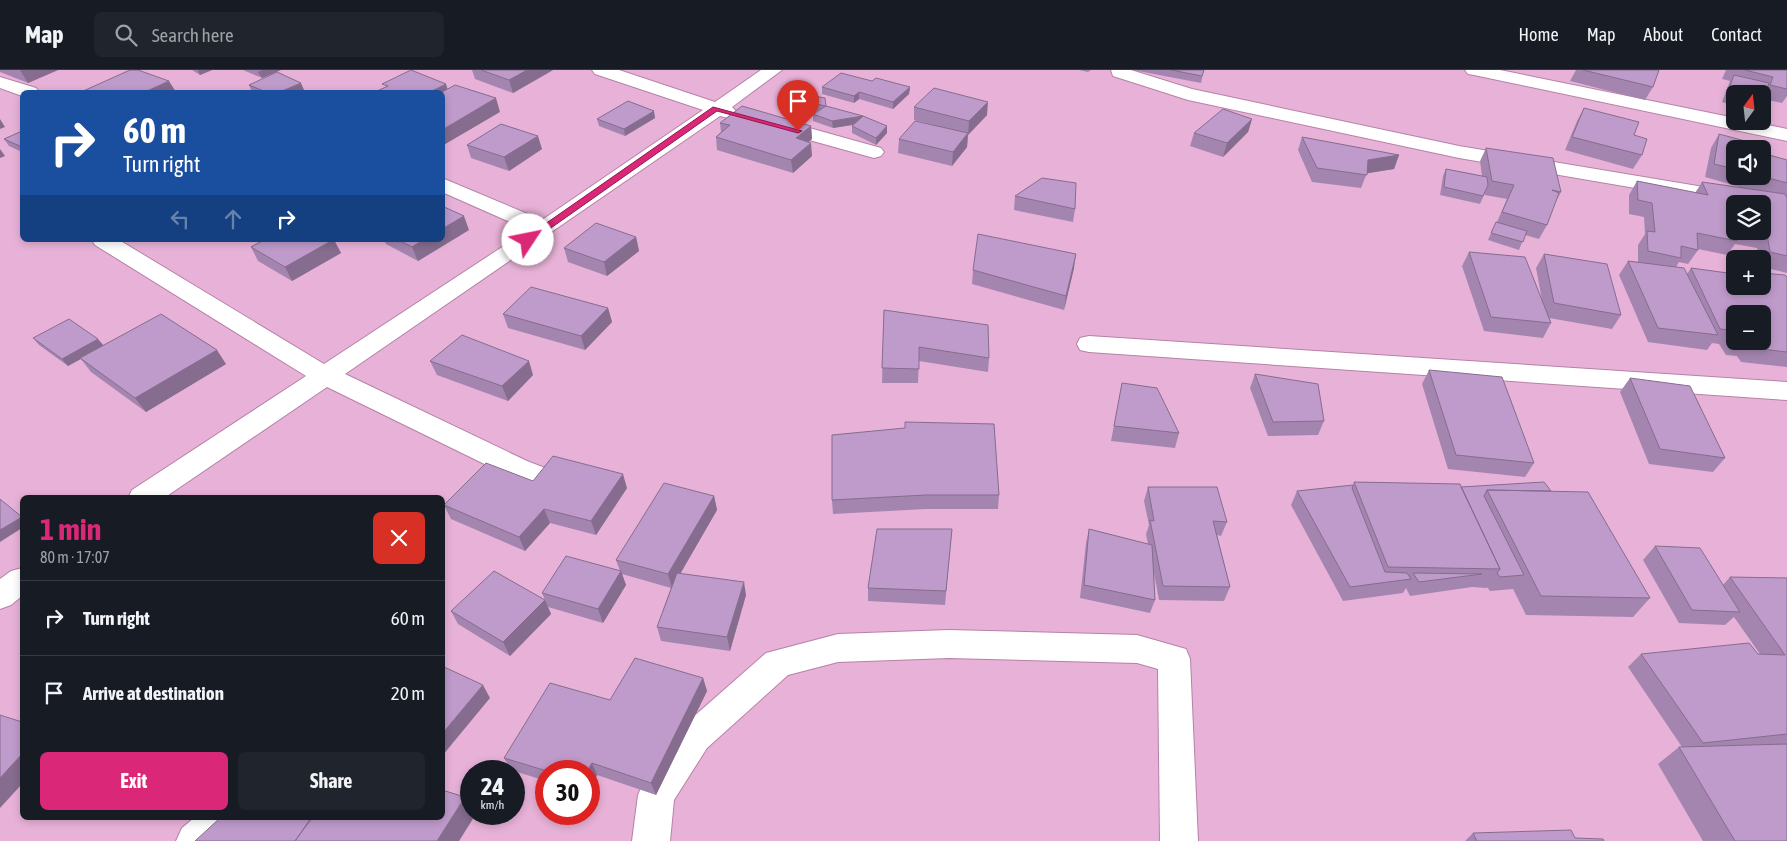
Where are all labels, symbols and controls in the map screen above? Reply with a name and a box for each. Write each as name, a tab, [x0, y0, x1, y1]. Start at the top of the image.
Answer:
search box	[94, 12, 444, 57]
text: Map	[25, 21, 64, 48]
icon: search	[112, 21, 140, 49]
text: Search here	[152, 24, 234, 46]
text: Home	[1519, 24, 1559, 45]
text: Map	[1587, 24, 1616, 45]
text: About	[1644, 24, 1683, 45]
text: Contact	[1711, 24, 1762, 45]
pin	[777, 80, 819, 131]
north arrow	[1726, 85, 1771, 130]
map controls	[1726, 85, 1771, 350]
icon: arrive	[784, 87, 812, 115]
icon: right	[40, 110, 105, 175]
text: 60 m	[123, 110, 186, 150]
button: sound	[1726, 140, 1771, 185]
text: Turn right	[123, 151, 200, 177]
button: layers	[1726, 195, 1771, 240]
icon: left	[166, 205, 194, 233]
icon: ahead	[219, 205, 247, 233]
icon: right	[272, 205, 300, 233]
position arrow	[501, 213, 553, 265]
button: +	[1726, 250, 1771, 295]
button: −	[1726, 305, 1771, 350]
text: 1 min	[40, 512, 101, 546]
button: close	[373, 512, 425, 564]
text: 80 m · 17:07	[40, 548, 110, 566]
icon: right	[40, 604, 68, 632]
text: Turn right	[83, 607, 150, 629]
text: 60 m	[391, 607, 425, 629]
icon: arrive	[40, 679, 68, 707]
text: Arrive at destination	[83, 682, 224, 704]
text: 20 m	[391, 682, 425, 704]
button: Exit	[40, 752, 228, 810]
button: Share	[238, 752, 425, 810]
speed limit sign: 30	[535, 760, 600, 825]
text: 24	[481, 772, 504, 800]
text: km/h	[481, 798, 504, 812]

